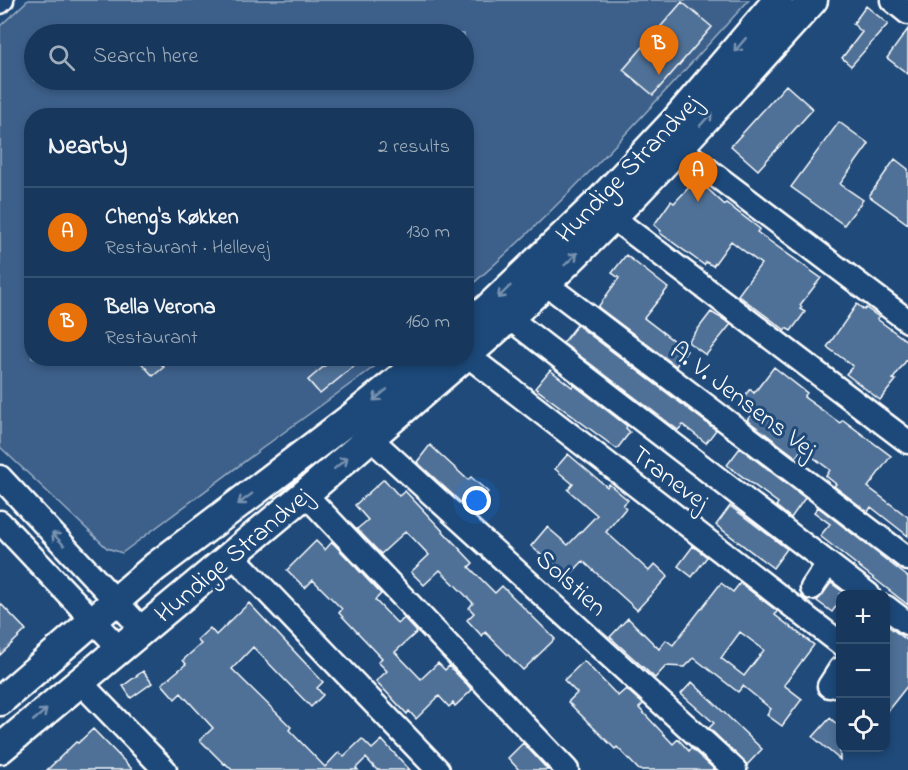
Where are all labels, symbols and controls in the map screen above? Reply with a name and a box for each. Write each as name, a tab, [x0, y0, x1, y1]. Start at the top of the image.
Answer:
search box	[24, 24, 474, 90]
pin: B	[640, 26, 678, 75]
one-way arrow	[733, 37, 747, 52]
icon: search	[45, 41, 78, 74]
text: Search here	[93, 41, 198, 73]
street label: Hundige Strandvej	[548, 86, 711, 253]
one-way arrow	[699, 111, 713, 126]
text: Nearby	[48, 128, 127, 166]
text: 2 results	[378, 133, 450, 162]
pin: A	[678, 152, 718, 202]
text: Cheng's Køkken	[105, 202, 239, 234]
text: A	[61, 218, 74, 247]
text: 130 m	[406, 218, 450, 247]
text: Restaurant · Hellevej	[105, 234, 269, 263]
one-way arrow	[564, 252, 579, 266]
one-way arrow	[497, 285, 512, 299]
text: Bella Verona	[105, 292, 216, 324]
text: B	[61, 308, 74, 337]
text: 160 m	[406, 308, 450, 337]
text: Restaurant	[105, 324, 198, 353]
street label: A. V. Jensens Vej	[661, 333, 824, 470]
one-way arrow	[372, 389, 388, 402]
street label: Tranevej	[622, 437, 717, 522]
one-way arrow	[333, 456, 348, 470]
street label: Hundige Strandvej	[147, 479, 321, 633]
your location	[462, 486, 491, 515]
one-way arrow	[238, 492, 254, 505]
one-way arrow	[51, 532, 65, 547]
street label: Solstien	[526, 542, 614, 627]
map controls	[836, 590, 890, 752]
button: +	[836, 590, 890, 644]
button: −	[836, 644, 890, 698]
button: locate	[836, 698, 890, 752]
one-way arrow	[32, 709, 48, 722]

